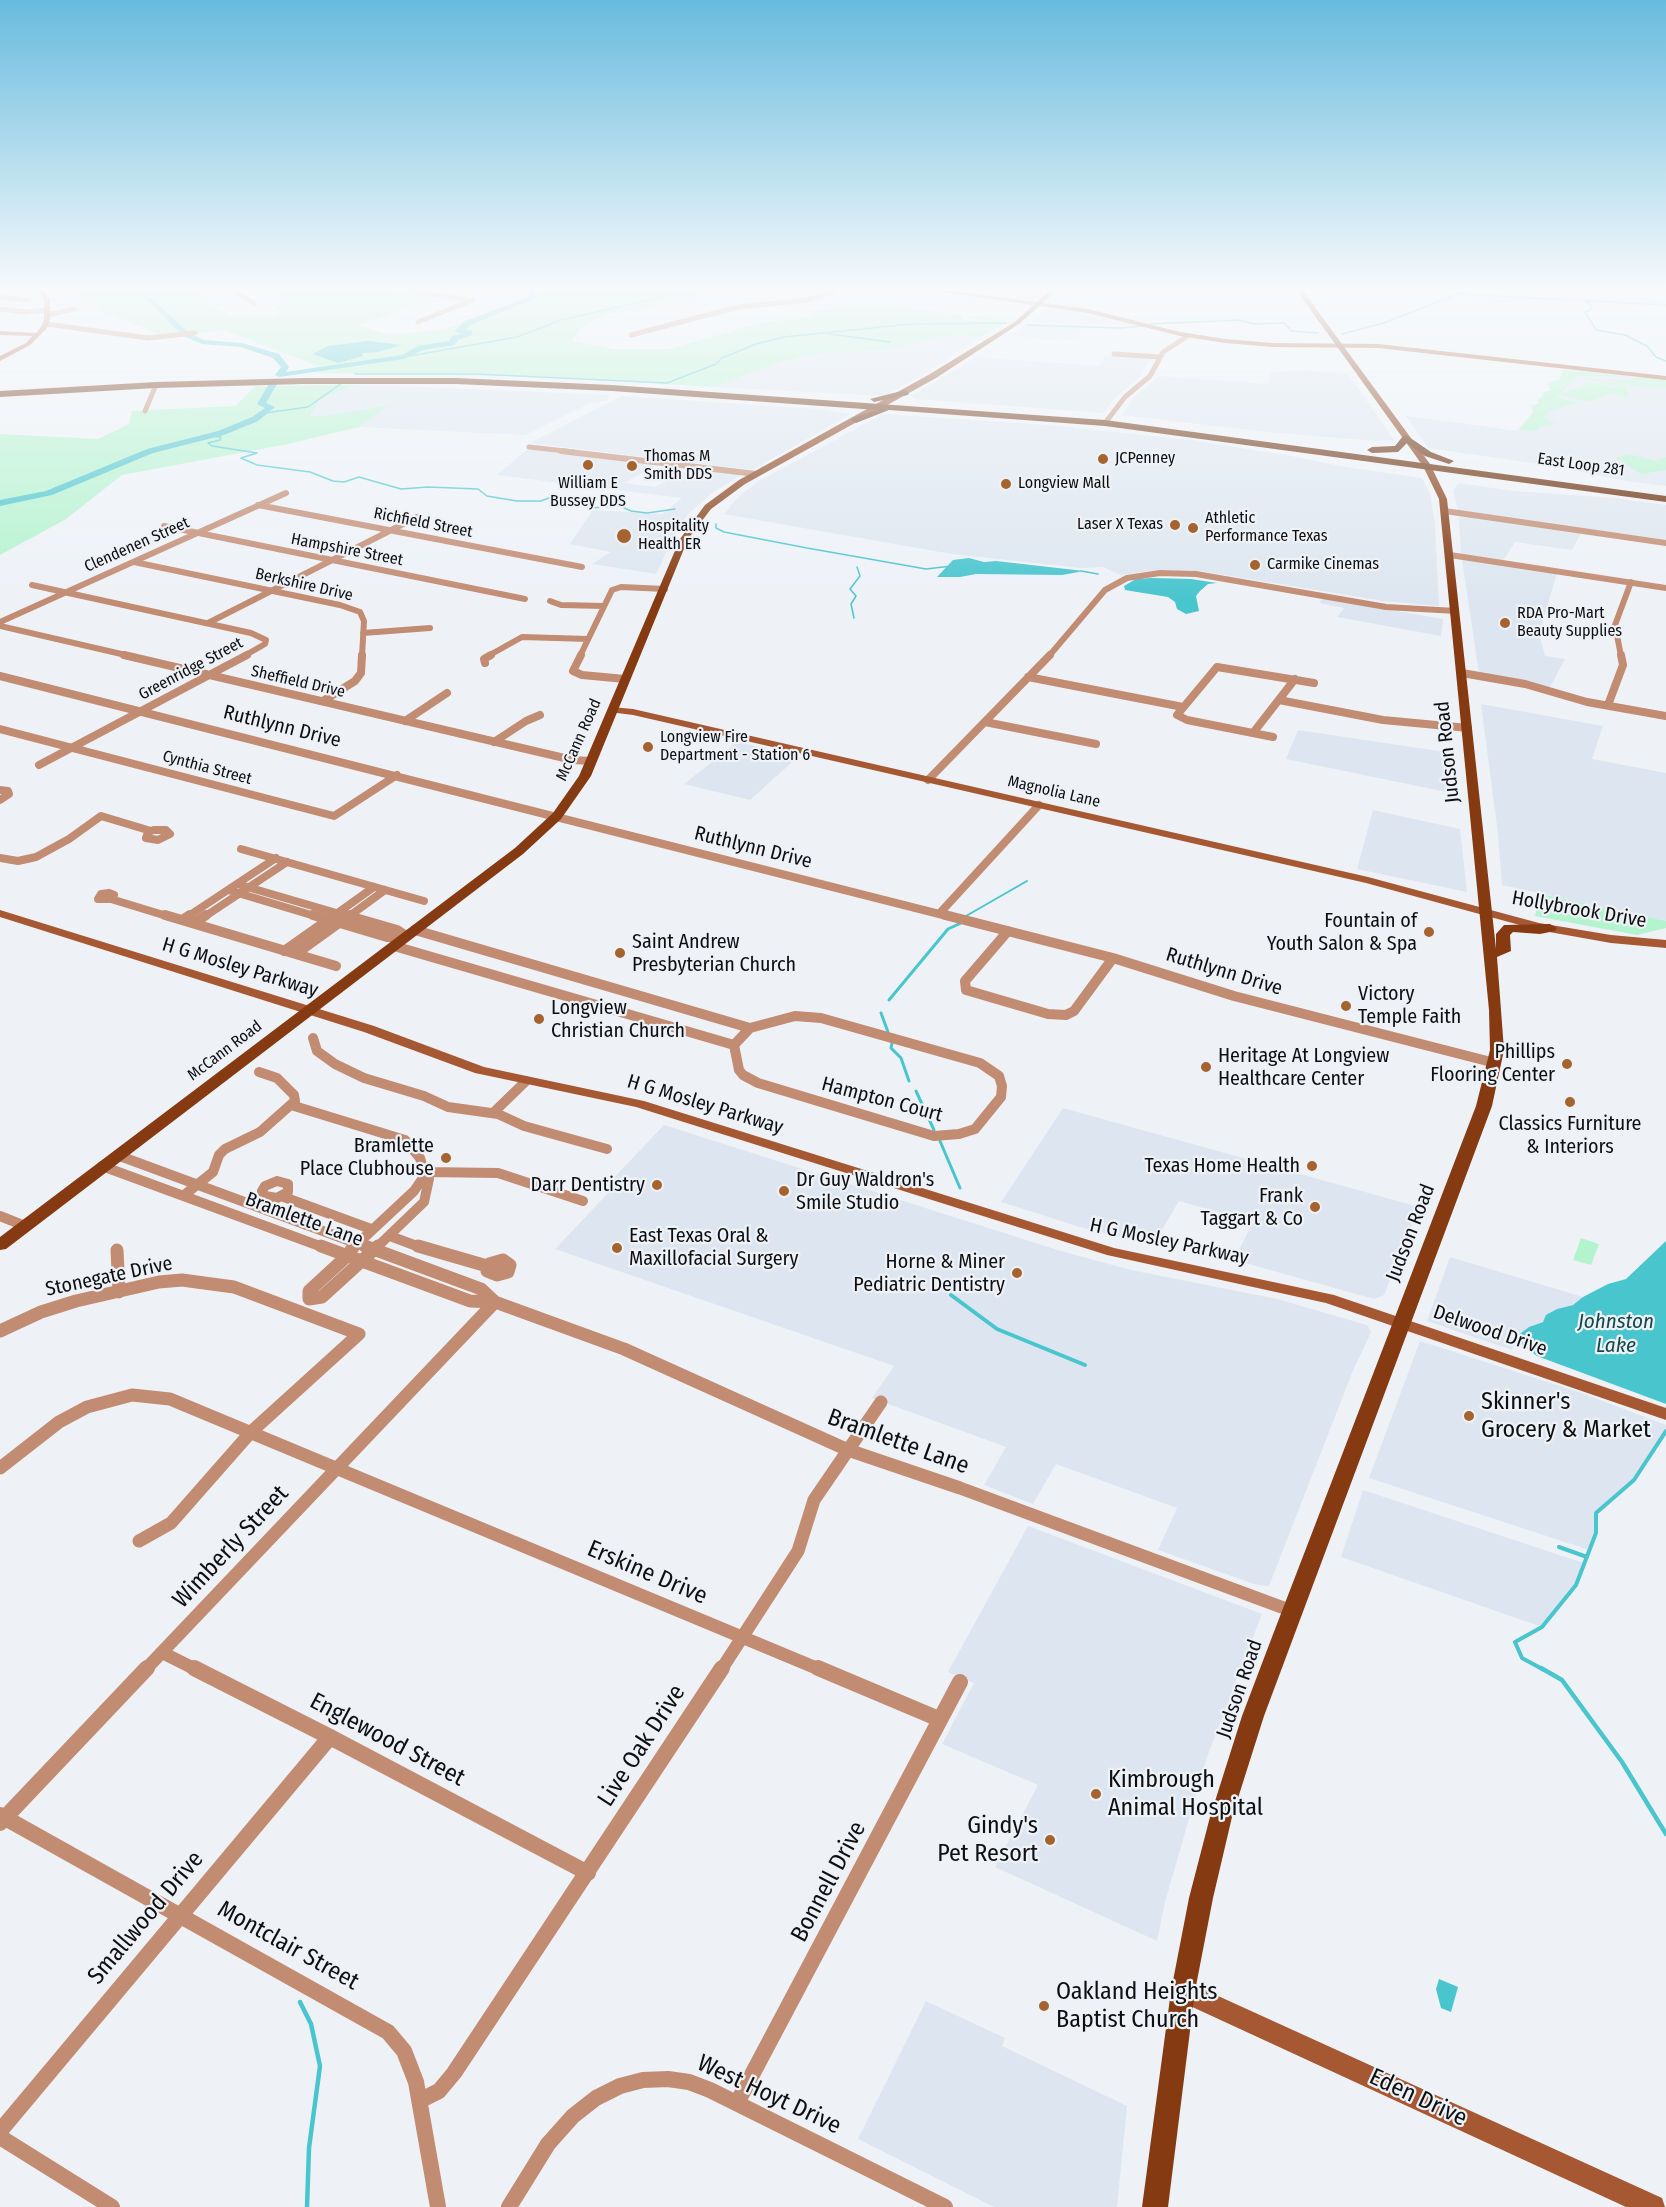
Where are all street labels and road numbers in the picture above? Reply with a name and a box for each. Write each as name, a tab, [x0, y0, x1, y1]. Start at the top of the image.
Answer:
street label: East Loop 281	[1536, 449, 1626, 481]
street label: Richfield Street	[372, 504, 474, 542]
street label: Clendenen Street	[82, 513, 192, 577]
street label: Hampshire Street	[289, 530, 405, 570]
street label: Berkshire Drive	[253, 564, 355, 606]
street label: Greenridge Street	[136, 634, 246, 704]
street label: Sheffield Drive	[249, 662, 347, 702]
street label: McCann Road	[552, 696, 606, 784]
street label: Judson Road	[1431, 700, 1465, 804]
street label: Ruthlynn Drive	[221, 701, 343, 753]
street label: Cynthia Street	[160, 747, 254, 789]
street label: Magnolia Lane	[1006, 772, 1102, 812]
street label: Ruthlynn Drive	[692, 822, 814, 874]
street label: Hollybrook Drive	[1510, 886, 1648, 934]
street label: H G Mosley Parkway	[159, 933, 321, 1003]
street label: Ruthlynn Drive	[1163, 943, 1285, 1001]
street label: McCann Road	[184, 1017, 266, 1085]
street label: H G Mosley Parkway	[624, 1070, 786, 1140]
street label: Hampton Court	[819, 1072, 945, 1128]
street label: Judson Road	[1381, 1181, 1441, 1285]
street label: Bramlette Lane	[242, 1188, 366, 1252]
street label: H G Mosley Parkway	[1087, 1213, 1251, 1271]
street label: Stonegate Drive	[43, 1252, 175, 1302]
street label: Delwood Drive	[1430, 1300, 1550, 1362]
street label: Bramlette Lane	[823, 1403, 973, 1481]
street label: Wimberly Street	[167, 1480, 295, 1614]
street label: Erskine Drive	[583, 1535, 711, 1611]
street label: Judson Road	[1212, 1637, 1268, 1741]
street label: Live Oak Drive	[592, 1680, 692, 1812]
street label: Englewood Street	[305, 1687, 469, 1793]
street label: Bonnell Drive	[785, 1817, 873, 1947]
street label: Smallwood Drive	[82, 1846, 210, 1990]
street label: Montclair Street	[212, 1895, 364, 1997]
street label: West Hoyt Drive	[692, 2049, 846, 2141]
street label: Eden Drive	[1365, 2063, 1471, 2133]

